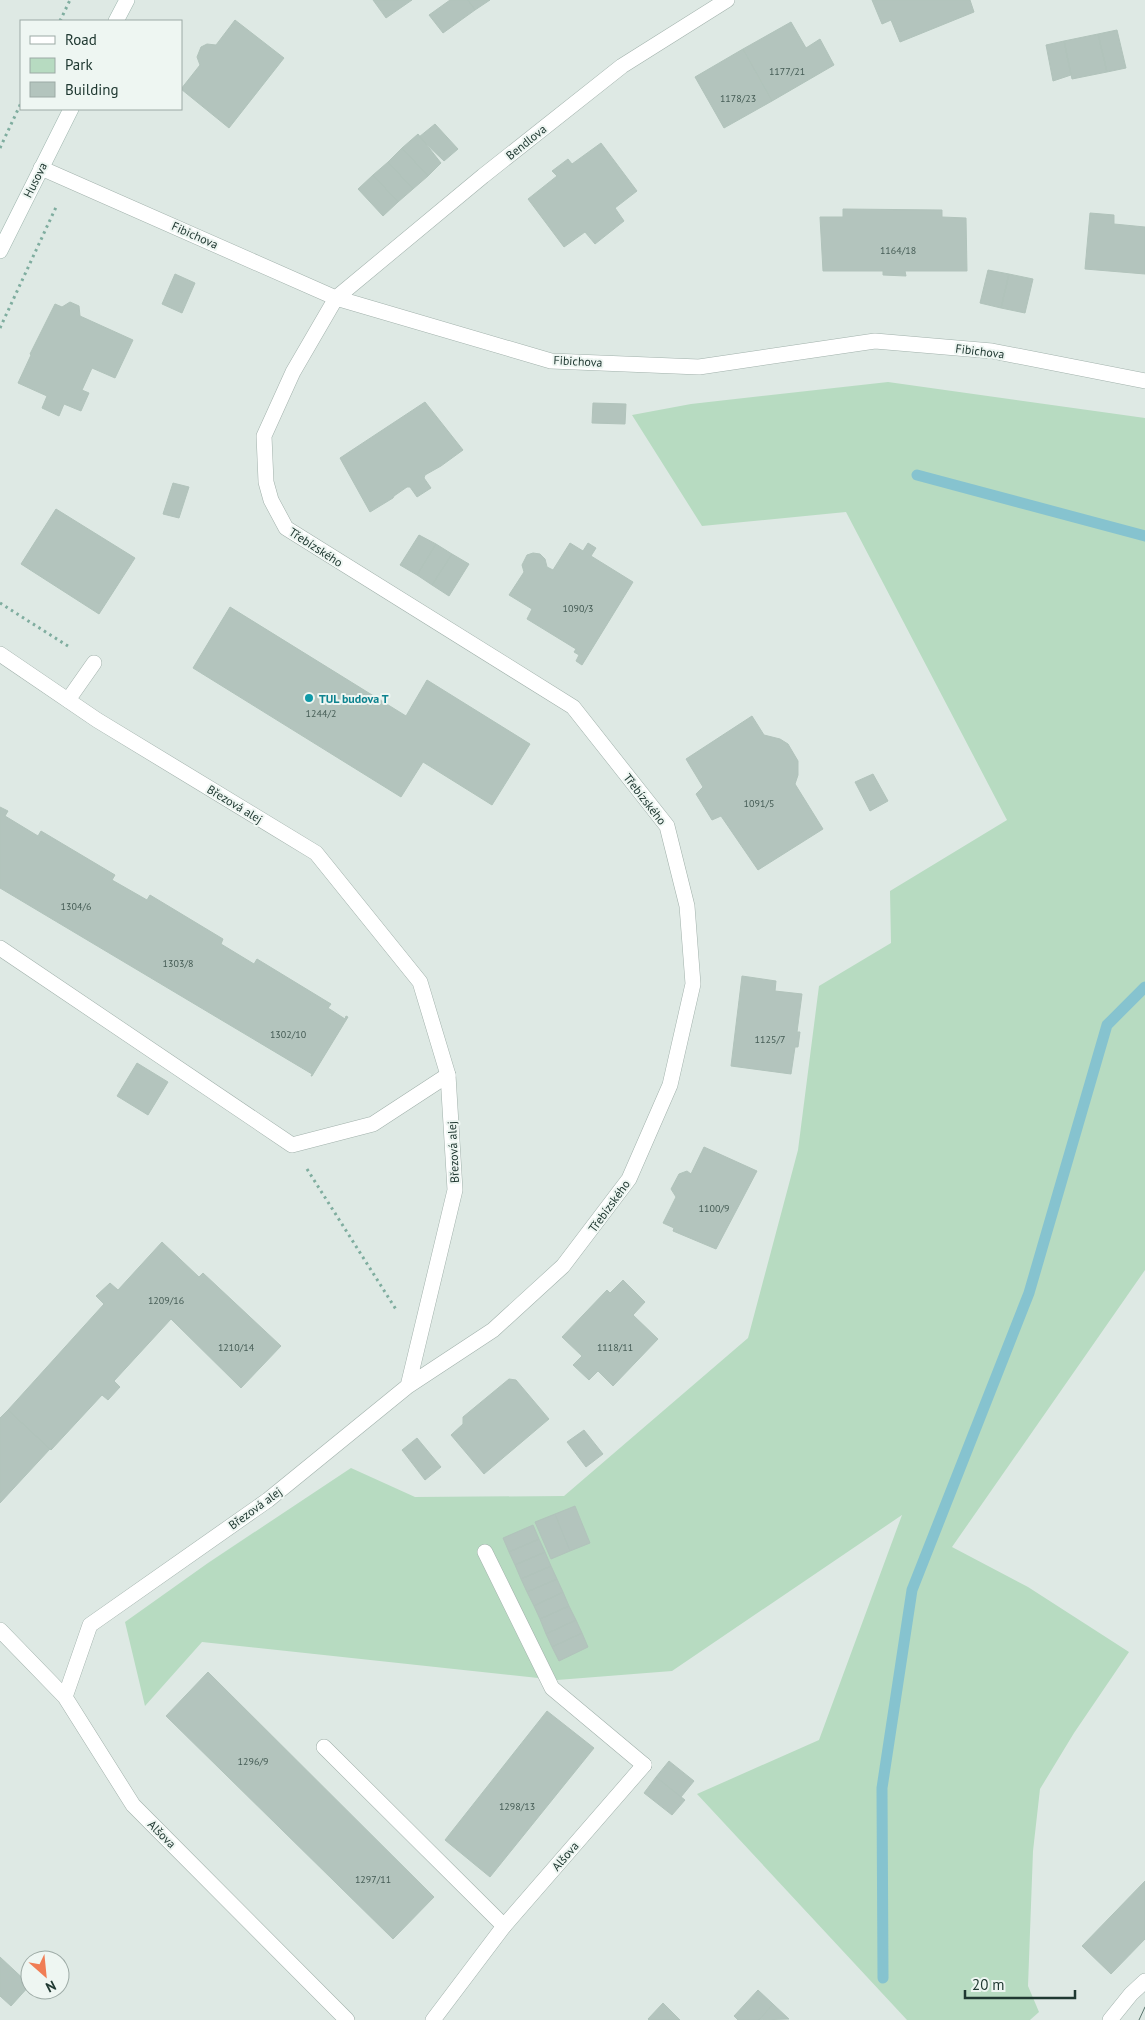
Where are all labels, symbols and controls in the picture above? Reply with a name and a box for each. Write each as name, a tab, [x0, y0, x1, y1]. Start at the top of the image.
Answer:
legend	[20, 20, 182, 110]
text: Road	[65, 30, 97, 49]
text: Park	[65, 55, 93, 74]
house number: 1177/21	[769, 65, 805, 78]
text: Building	[65, 80, 119, 99]
house number: 1178/23	[720, 92, 756, 105]
street label: Bendlova	[503, 121, 549, 163]
street label: Husova	[20, 160, 50, 200]
street label: Fibichova	[170, 218, 221, 252]
house number: 1164/18	[880, 244, 916, 257]
street label: Fibichova	[955, 341, 1005, 361]
street label: Fibichova	[553, 352, 603, 370]
street label: Třebízského	[286, 524, 346, 570]
house number: 1090/3	[563, 602, 593, 615]
place label: TUL budova T	[319, 691, 389, 706]
marker: TUL budova T	[303, 692, 315, 704]
house number: 1244/2	[306, 707, 336, 720]
street label: Třebízského	[620, 770, 670, 828]
street label: Březová alej	[204, 782, 266, 826]
house number: 1091/5	[744, 797, 774, 810]
house number: 1304/6	[61, 900, 91, 913]
house number: 1303/8	[163, 957, 193, 970]
house number: 1302/10	[270, 1028, 307, 1041]
house number: 1125/7	[755, 1033, 785, 1046]
street label: Březová alej	[444, 1121, 462, 1183]
street label: Třebízského	[585, 1177, 633, 1235]
house number: 1100/9	[699, 1202, 729, 1215]
house number: 1209/16	[148, 1294, 184, 1307]
house number: 1210/14	[218, 1341, 255, 1354]
house number: 1118/11	[597, 1341, 633, 1354]
street label: Březová alej	[225, 1484, 285, 1532]
house number: 1296/9	[238, 1755, 268, 1768]
house number: 1298/13	[499, 1800, 535, 1813]
street label: Alšova	[145, 1817, 179, 1851]
street label: Alšova	[548, 1838, 582, 1874]
house number: 1297/11	[355, 1873, 391, 1886]
north arrow	[20, 1950, 70, 2000]
scale bar	[965, 1968, 1075, 2000]
text: 20 m	[972, 1975, 1005, 1994]
text: N	[43, 1976, 59, 1997]

